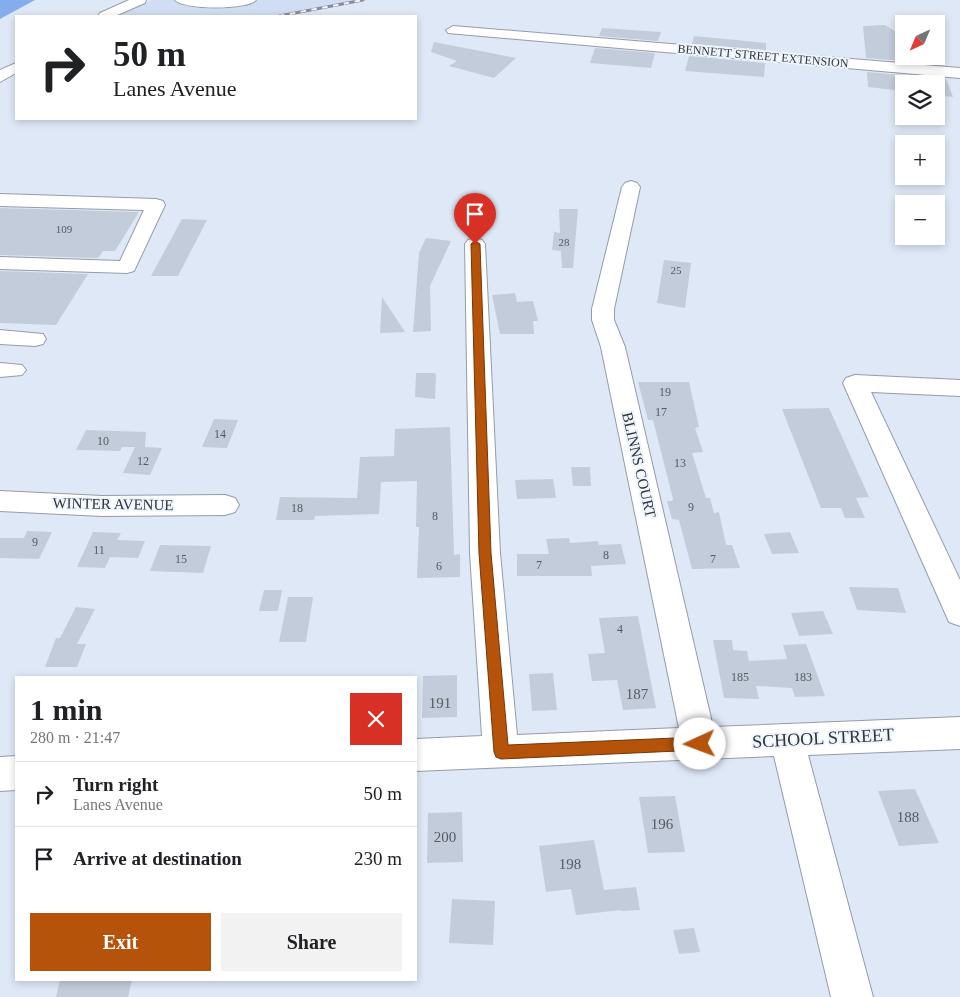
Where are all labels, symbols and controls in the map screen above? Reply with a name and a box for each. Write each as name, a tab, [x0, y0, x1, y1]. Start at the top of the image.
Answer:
north arrow	[895, 15, 945, 65]
map controls	[895, 15, 945, 245]
icon: right	[30, 35, 95, 100]
text: 50 m	[113, 35, 186, 74]
street label: BENNETT STREET EXTENSION	[677, 42, 849, 70]
button: layers	[895, 75, 945, 125]
text: Lanes Avenue	[113, 76, 237, 101]
button: +	[895, 135, 945, 185]
pin	[454, 193, 496, 244]
button: −	[895, 195, 945, 245]
icon: arrive	[461, 200, 489, 228]
house number: 109	[56, 223, 73, 235]
house number: 28	[559, 236, 570, 248]
house number: 25	[671, 264, 682, 276]
house number: 19	[659, 385, 671, 399]
house number: 17	[655, 405, 667, 419]
street label: BLINNS COURT	[619, 411, 659, 519]
house number: 14	[214, 427, 226, 441]
house number: 10	[97, 434, 109, 448]
house number: 12	[137, 454, 149, 468]
house number: 13	[674, 456, 686, 470]
street label: WINTER AVENUE	[52, 495, 174, 513]
house number: 9	[688, 500, 694, 514]
house number: 18	[291, 501, 303, 515]
house number: 8	[432, 509, 438, 523]
house number: 9	[32, 535, 38, 549]
house number: 11	[93, 543, 105, 557]
house number: 8	[603, 548, 609, 562]
house number: 15	[175, 552, 187, 566]
house number: 7	[710, 552, 716, 566]
house number: 7	[536, 558, 542, 572]
house number: 6	[436, 559, 442, 573]
house number: 4	[617, 622, 623, 636]
house number: 185	[731, 670, 749, 684]
house number: 183	[794, 670, 812, 684]
house number: 187	[626, 686, 649, 702]
text: 1 min	[30, 693, 103, 726]
button: close	[350, 693, 402, 745]
house number: 191	[429, 695, 451, 711]
position arrow	[673, 717, 725, 769]
street label: SCHOOL STREET	[752, 724, 894, 752]
text: 280 m · 21:47	[30, 729, 120, 746]
text: Turn right	[73, 774, 158, 795]
icon: right	[30, 780, 58, 808]
text: 50 m	[363, 783, 402, 804]
text: Lanes Avenue	[73, 796, 163, 813]
house number: 188	[897, 809, 919, 825]
house number: 196	[651, 816, 674, 832]
house number: 200	[434, 829, 456, 845]
icon: arrive	[30, 845, 58, 873]
text: Arrive at destination	[73, 848, 242, 869]
text: 230 m	[354, 848, 402, 869]
house number: 198	[559, 856, 581, 872]
button: Exit	[30, 913, 211, 971]
button: Share	[221, 913, 402, 971]

